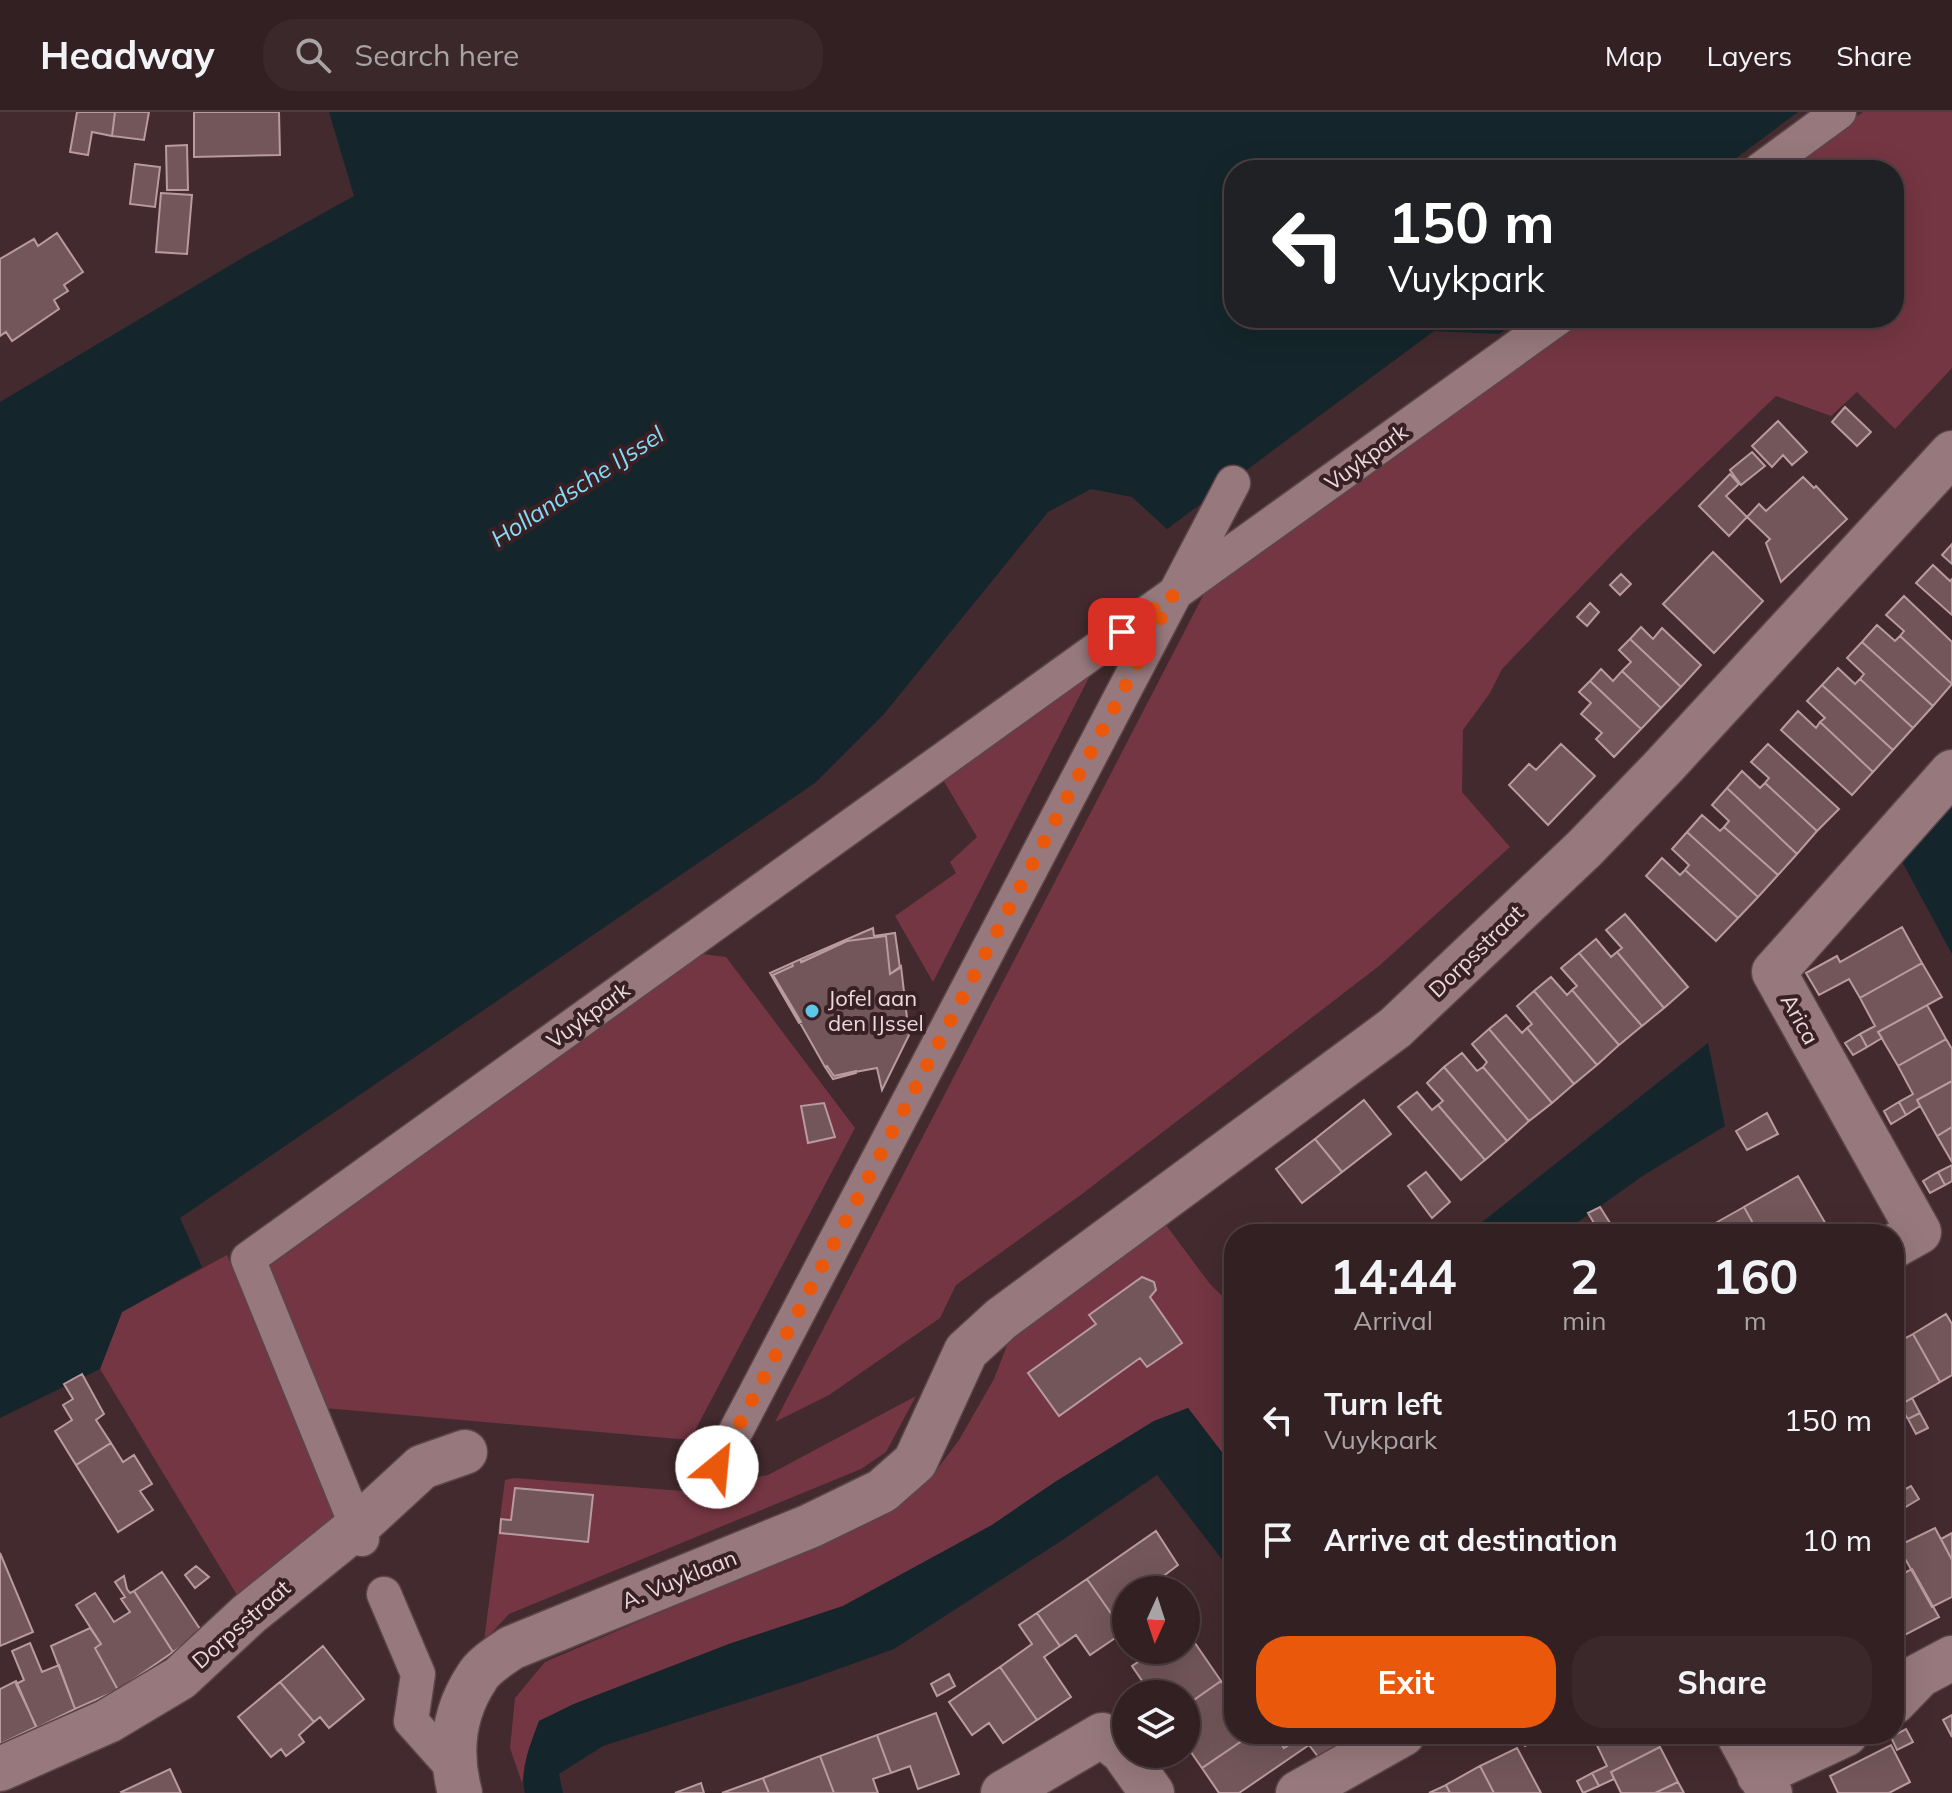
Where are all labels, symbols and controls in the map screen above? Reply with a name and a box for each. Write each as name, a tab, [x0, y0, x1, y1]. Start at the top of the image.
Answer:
search box	[263, 19, 823, 91]
text: Headway	[40, 31, 215, 79]
icon: search	[291, 33, 335, 77]
text: Search here	[355, 36, 519, 74]
text: Map	[1605, 38, 1662, 73]
text: Layers	[1706, 38, 1792, 73]
text: Share	[1836, 38, 1912, 73]
text: 150 m	[1388, 187, 1555, 257]
icon: left	[1256, 192, 1360, 296]
text: Vuykpark	[1388, 256, 1545, 301]
street label: Vuykpark	[1319, 417, 1413, 496]
water label: Hollandsche IJssel	[485, 419, 669, 553]
pin	[1088, 598, 1156, 666]
icon: arrive	[1100, 610, 1144, 654]
street label: Dorpsstraat	[1423, 898, 1530, 1003]
street label: Vuykpark	[541, 975, 635, 1054]
place label: Jofel aan den IJssel	[828, 984, 924, 1037]
street label: Arica	[1775, 989, 1825, 1049]
marker: Jofel aan den IJssel	[803, 1002, 821, 1020]
text: 14:44	[1330, 1246, 1457, 1306]
text: 2	[1570, 1246, 1599, 1306]
text: 160	[1712, 1246, 1798, 1306]
text: Arrival	[1353, 1304, 1433, 1337]
text: min	[1562, 1304, 1606, 1337]
text: m	[1744, 1304, 1767, 1337]
text: Turn left	[1324, 1385, 1442, 1423]
icon: left	[1256, 1398, 1300, 1442]
text: 150 m	[1784, 1401, 1872, 1439]
text: Vuykpark	[1324, 1423, 1437, 1456]
position arrow	[675, 1425, 759, 1509]
icon: arrive	[1256, 1518, 1300, 1562]
text: Arrive at destination	[1324, 1521, 1618, 1559]
text: 10 m	[1802, 1521, 1872, 1559]
street label: A. Vuyklaan	[617, 1543, 741, 1615]
street label: Dorpsstraat	[186, 1573, 296, 1674]
north arrow	[1112, 1576, 1200, 1664]
map controls	[1112, 1576, 1200, 1768]
button: Exit	[1256, 1636, 1556, 1728]
button: Share	[1572, 1636, 1872, 1728]
button: layers	[1112, 1680, 1200, 1768]

